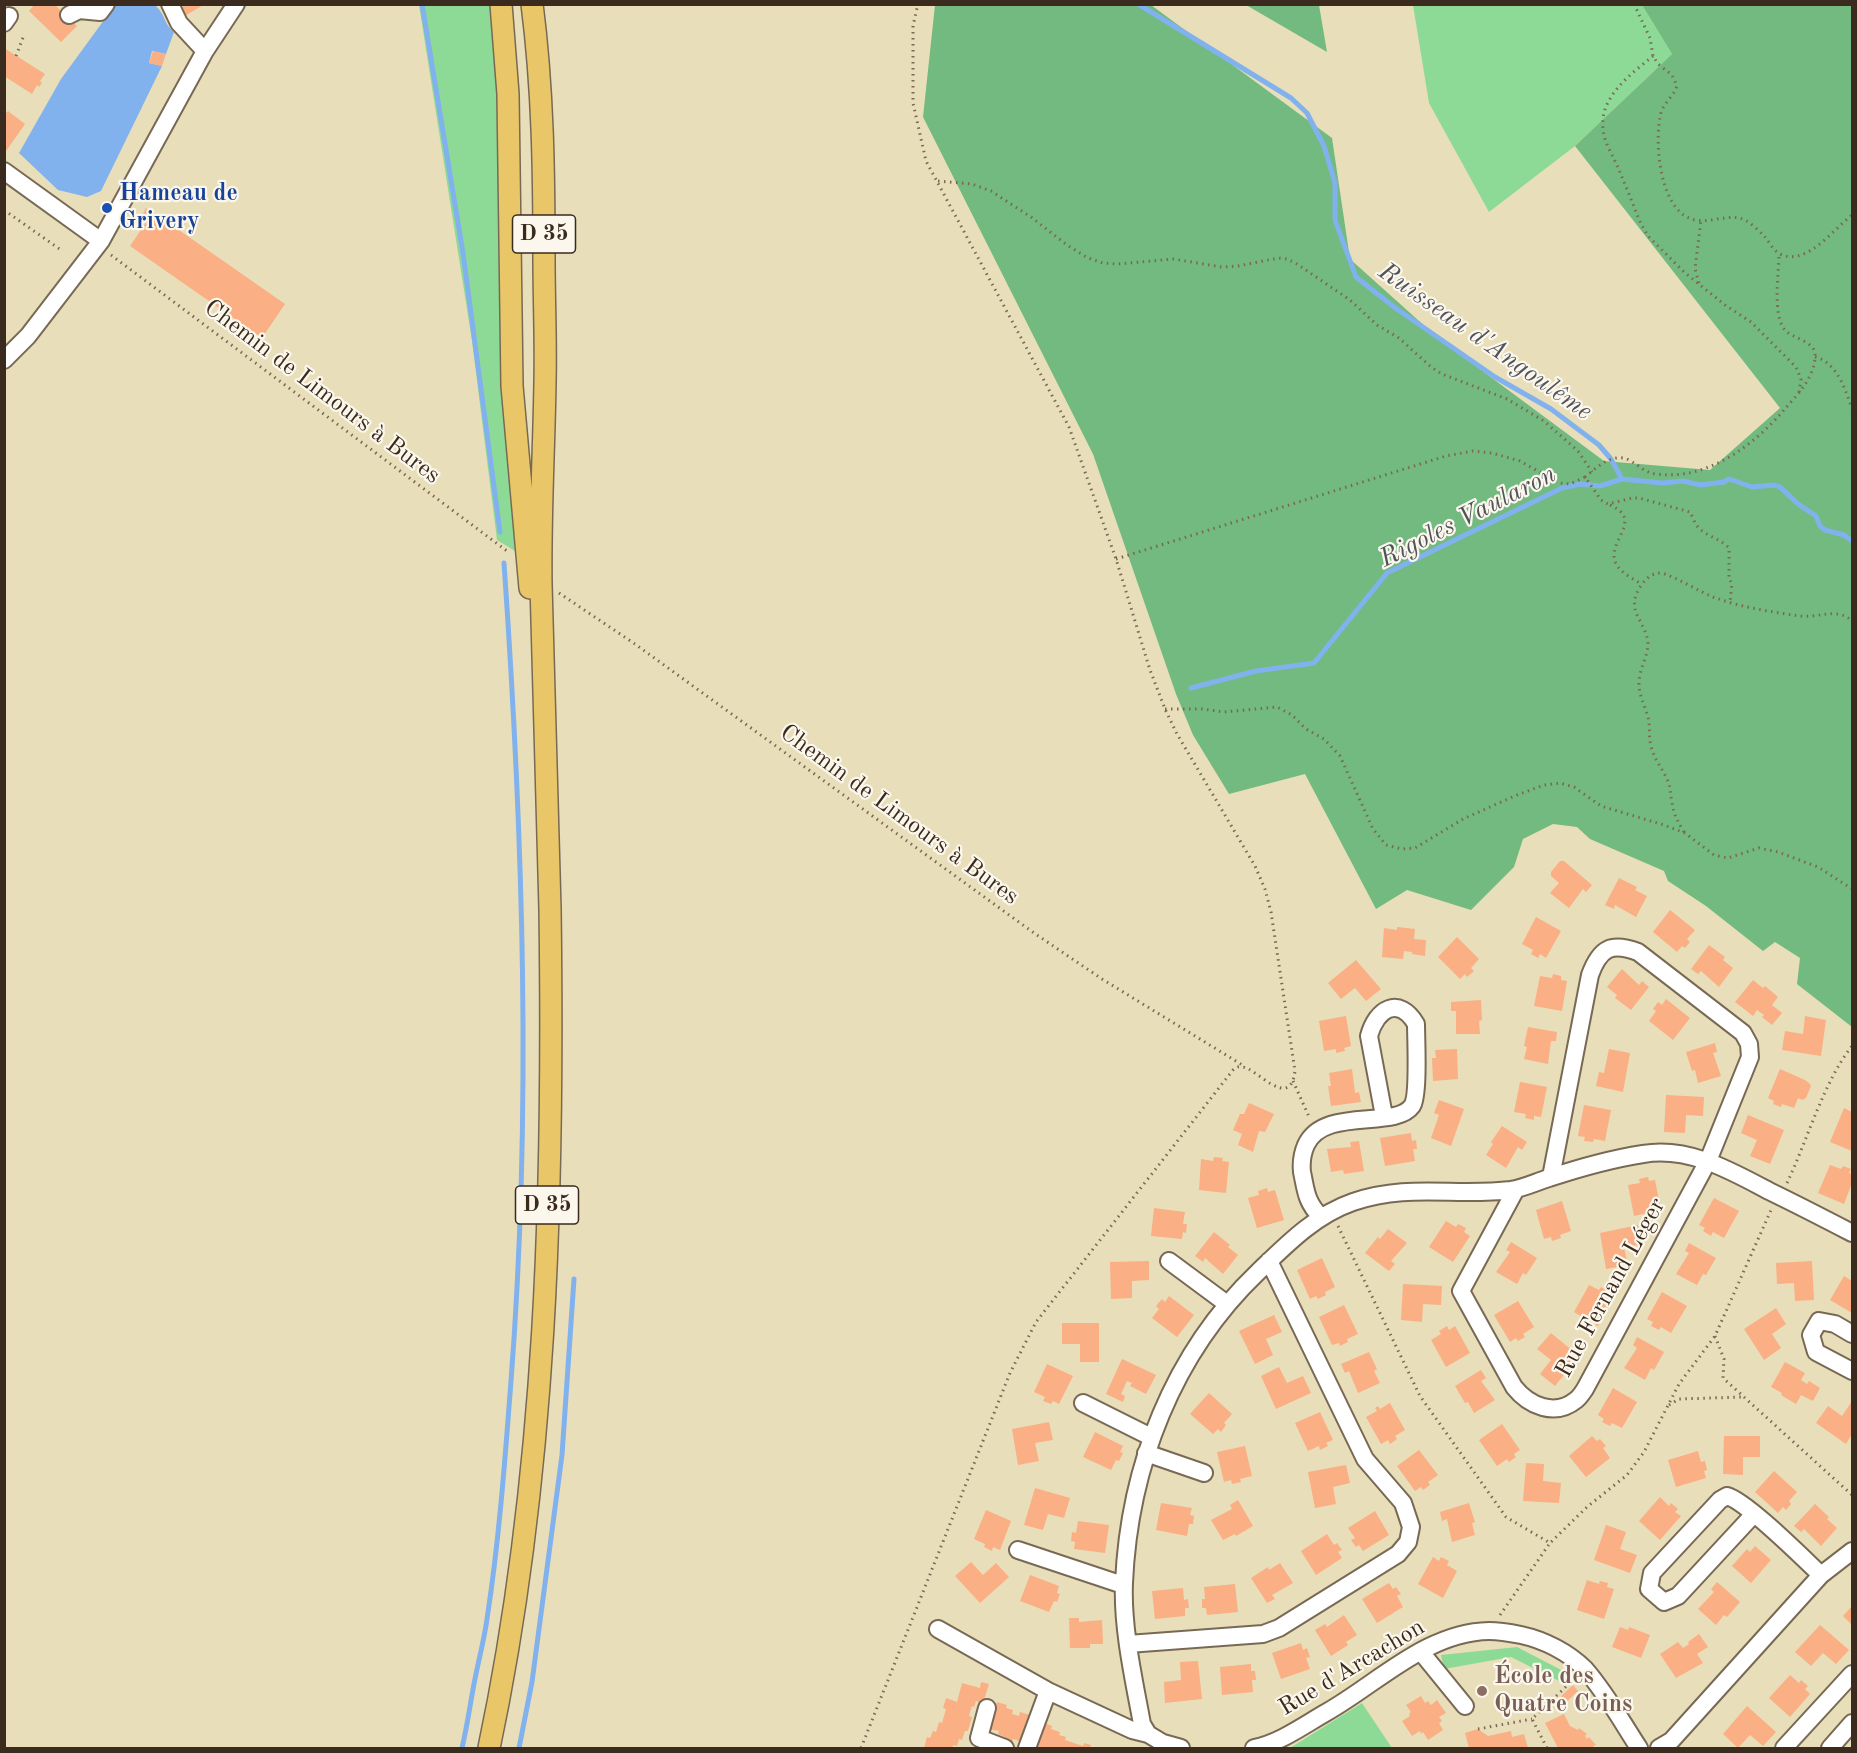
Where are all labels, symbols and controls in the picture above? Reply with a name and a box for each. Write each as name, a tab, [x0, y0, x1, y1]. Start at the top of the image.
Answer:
place label: Hameau de Grivery	[119, 180, 238, 236]
marker: Hameau de Grivery	[100, 201, 114, 215]
road number: D 35	[512, 215, 576, 253]
water label: Ruisseau d'Angoulême	[1372, 256, 1598, 428]
street label: Chemin de Limours à Bures	[198, 294, 446, 490]
water label: Rigoles Vaularon	[1374, 459, 1562, 575]
street label: Chemin de Limours à Bures	[774, 719, 1024, 911]
road number: D 35	[516, 1186, 578, 1224]
street label: Rue Fernand Léger	[1550, 1193, 1672, 1383]
street label: Rue d'Arcachon	[1274, 1613, 1430, 1723]
place label: École des Quatre Coins	[1494, 1663, 1632, 1719]
marker: École des Quatre Coins	[1475, 1684, 1489, 1698]

